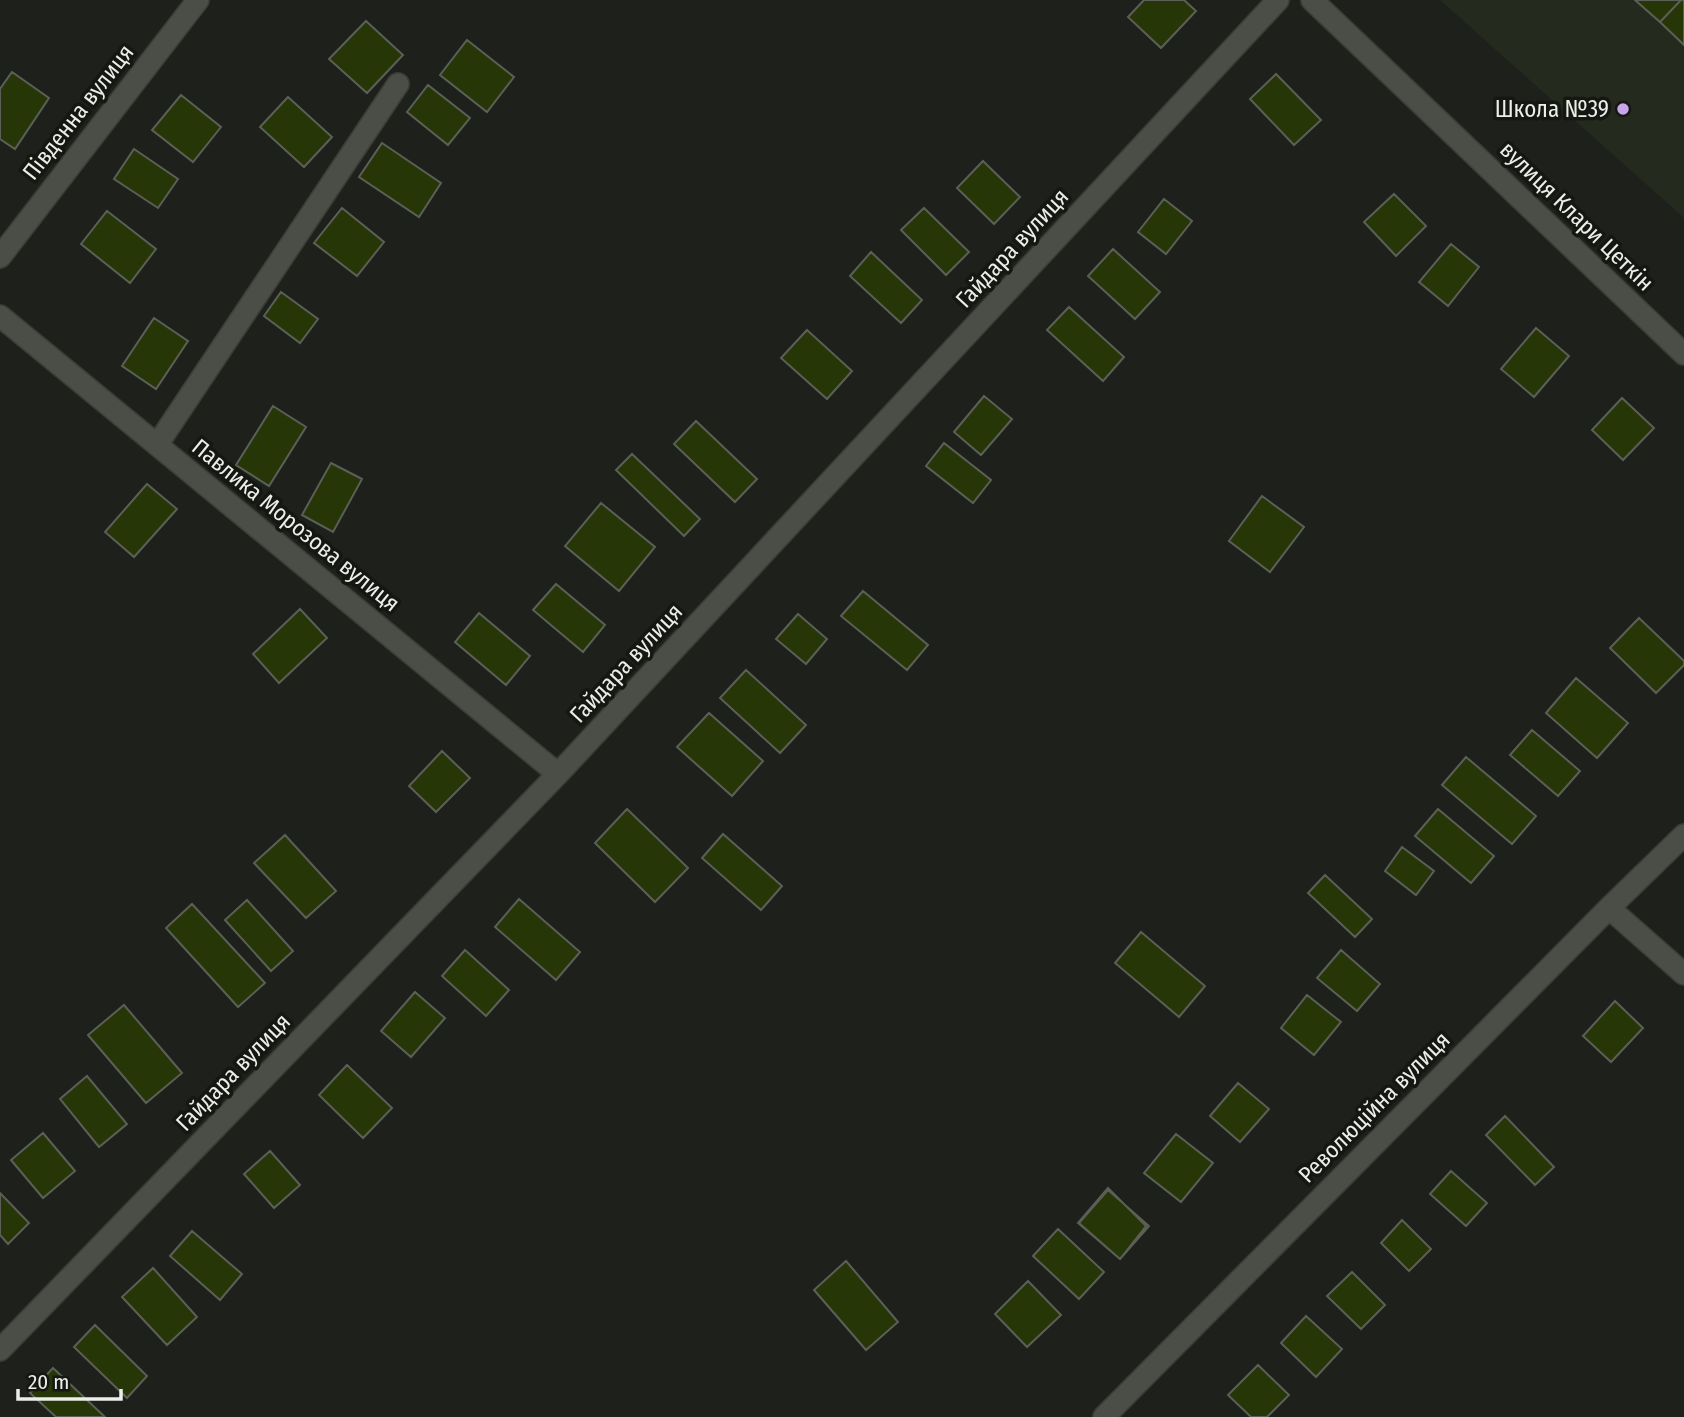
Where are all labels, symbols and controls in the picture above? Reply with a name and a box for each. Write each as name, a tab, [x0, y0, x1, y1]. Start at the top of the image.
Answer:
street label: Південна вулиця	[16, 39, 140, 185]
place label: Школа №39	[1495, 95, 1609, 123]
marker: Школа №39	[1615, 101, 1631, 117]
street label: вулиця Клари Цеткін	[1494, 136, 1660, 296]
street label: Гайдара вулиця	[950, 183, 1074, 313]
street label: Павлика Морозова вулиця	[186, 433, 406, 617]
street label: Гайдара вулиця	[564, 598, 688, 728]
street label: Гайдара вулиця	[170, 1007, 296, 1137]
street label: Революційна вулиця	[1293, 1026, 1455, 1188]
scale bar	[18, 1358, 121, 1402]
text: 20 m	[28, 1369, 69, 1395]

